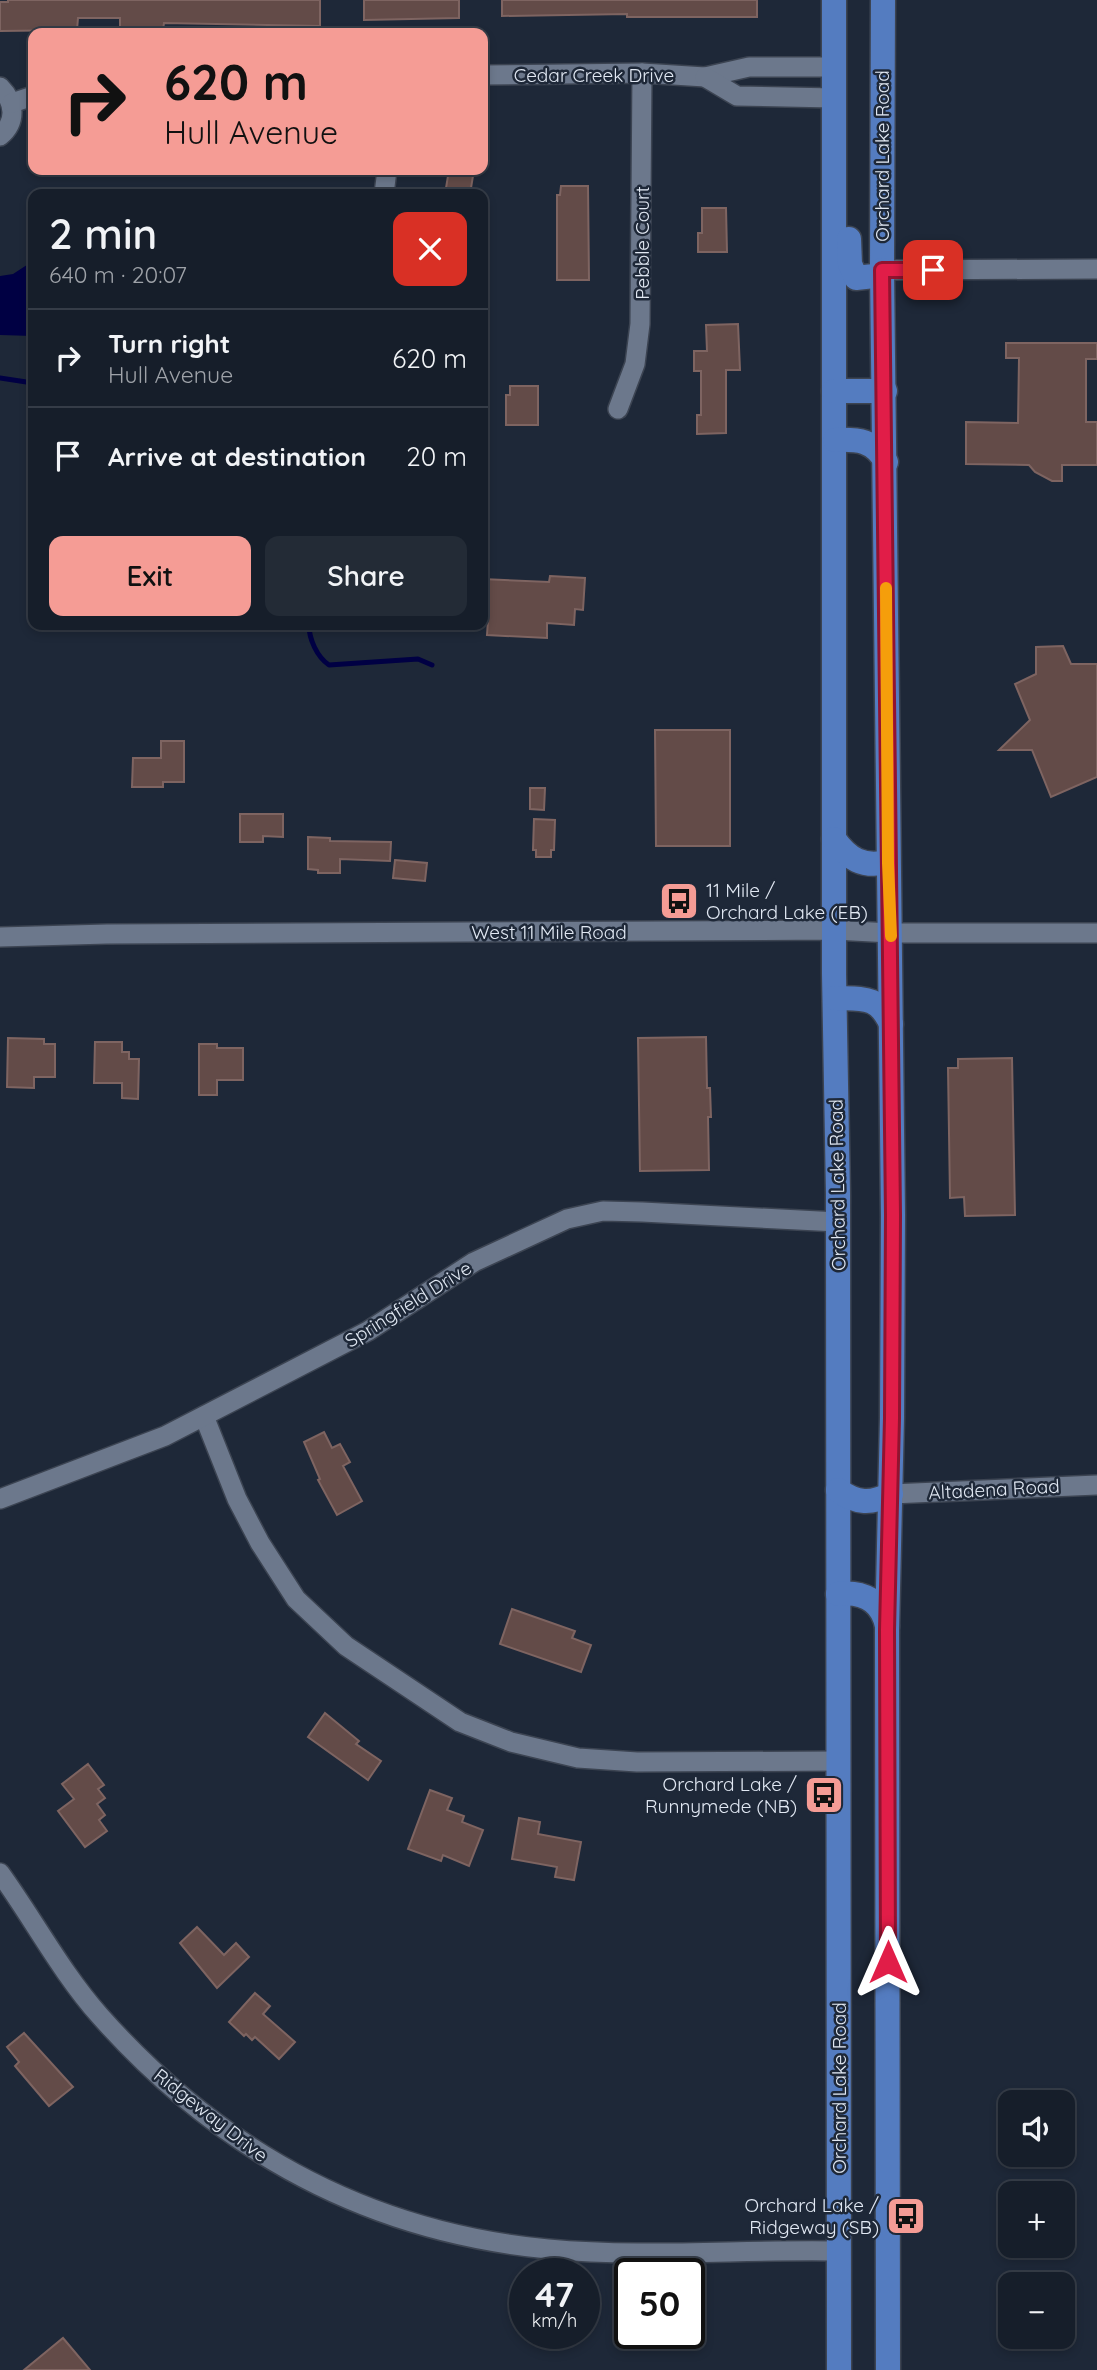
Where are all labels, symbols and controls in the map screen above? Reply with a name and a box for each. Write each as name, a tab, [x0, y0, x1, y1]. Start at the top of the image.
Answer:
text: 620 m	[164, 51, 308, 112]
icon: right	[49, 56, 140, 147]
street label: Cedar Creek Drive	[514, 63, 674, 87]
street label: Orchard Lake Road	[870, 70, 894, 242]
text: Hull Avenue	[164, 112, 338, 152]
street label: Pebble Court	[630, 186, 654, 300]
text: 2 min	[49, 207, 157, 260]
button: close	[393, 212, 467, 286]
pin	[903, 240, 963, 300]
icon: arrive	[914, 251, 952, 289]
text: 640 m · 20:07	[49, 260, 187, 289]
text: Turn right	[108, 327, 230, 360]
icon: right	[49, 339, 87, 377]
text: 620 m	[392, 342, 467, 375]
text: Hull Avenue	[108, 360, 233, 389]
icon: arrive	[49, 437, 87, 475]
text: Arrive at destination	[108, 440, 366, 473]
text: 20 m	[406, 440, 467, 473]
button: Exit	[49, 536, 251, 616]
button: Share	[265, 536, 467, 616]
place label: 11 Mile / Orchard Lake (EB)	[706, 878, 868, 924]
bus stop icon: 11 Mile / Orchard Lake (EB)	[658, 880, 700, 922]
street label: West 11 Mile Road	[471, 920, 627, 944]
street label: Orchard Lake Road	[824, 1099, 850, 1271]
street label: Springfield Drive	[340, 1255, 476, 1353]
street label: Altadena Road	[928, 1474, 1060, 1504]
place label: Orchard Lake / Runnymede (NB)	[645, 1772, 797, 1818]
bus stop icon: Orchard Lake / Runnymede (NB)	[803, 1774, 845, 1816]
position arrow	[851, 1925, 925, 1999]
street label: Orchard Lake Road	[827, 2002, 851, 2174]
street label: Ridgeway Drive	[149, 2063, 273, 2167]
map controls	[998, 2090, 1075, 2349]
button: sound	[998, 2090, 1075, 2167]
button: +	[998, 2181, 1075, 2258]
place label: Orchard Lake / Ridgeway (SB)	[745, 2193, 879, 2239]
bus stop icon: Orchard Lake / Ridgeway (SB)	[885, 2195, 927, 2237]
speed limit sign: 50	[614, 2258, 705, 2349]
text: 47	[535, 2272, 574, 2316]
button: −	[998, 2272, 1075, 2349]
text: km/h	[532, 2309, 577, 2332]

